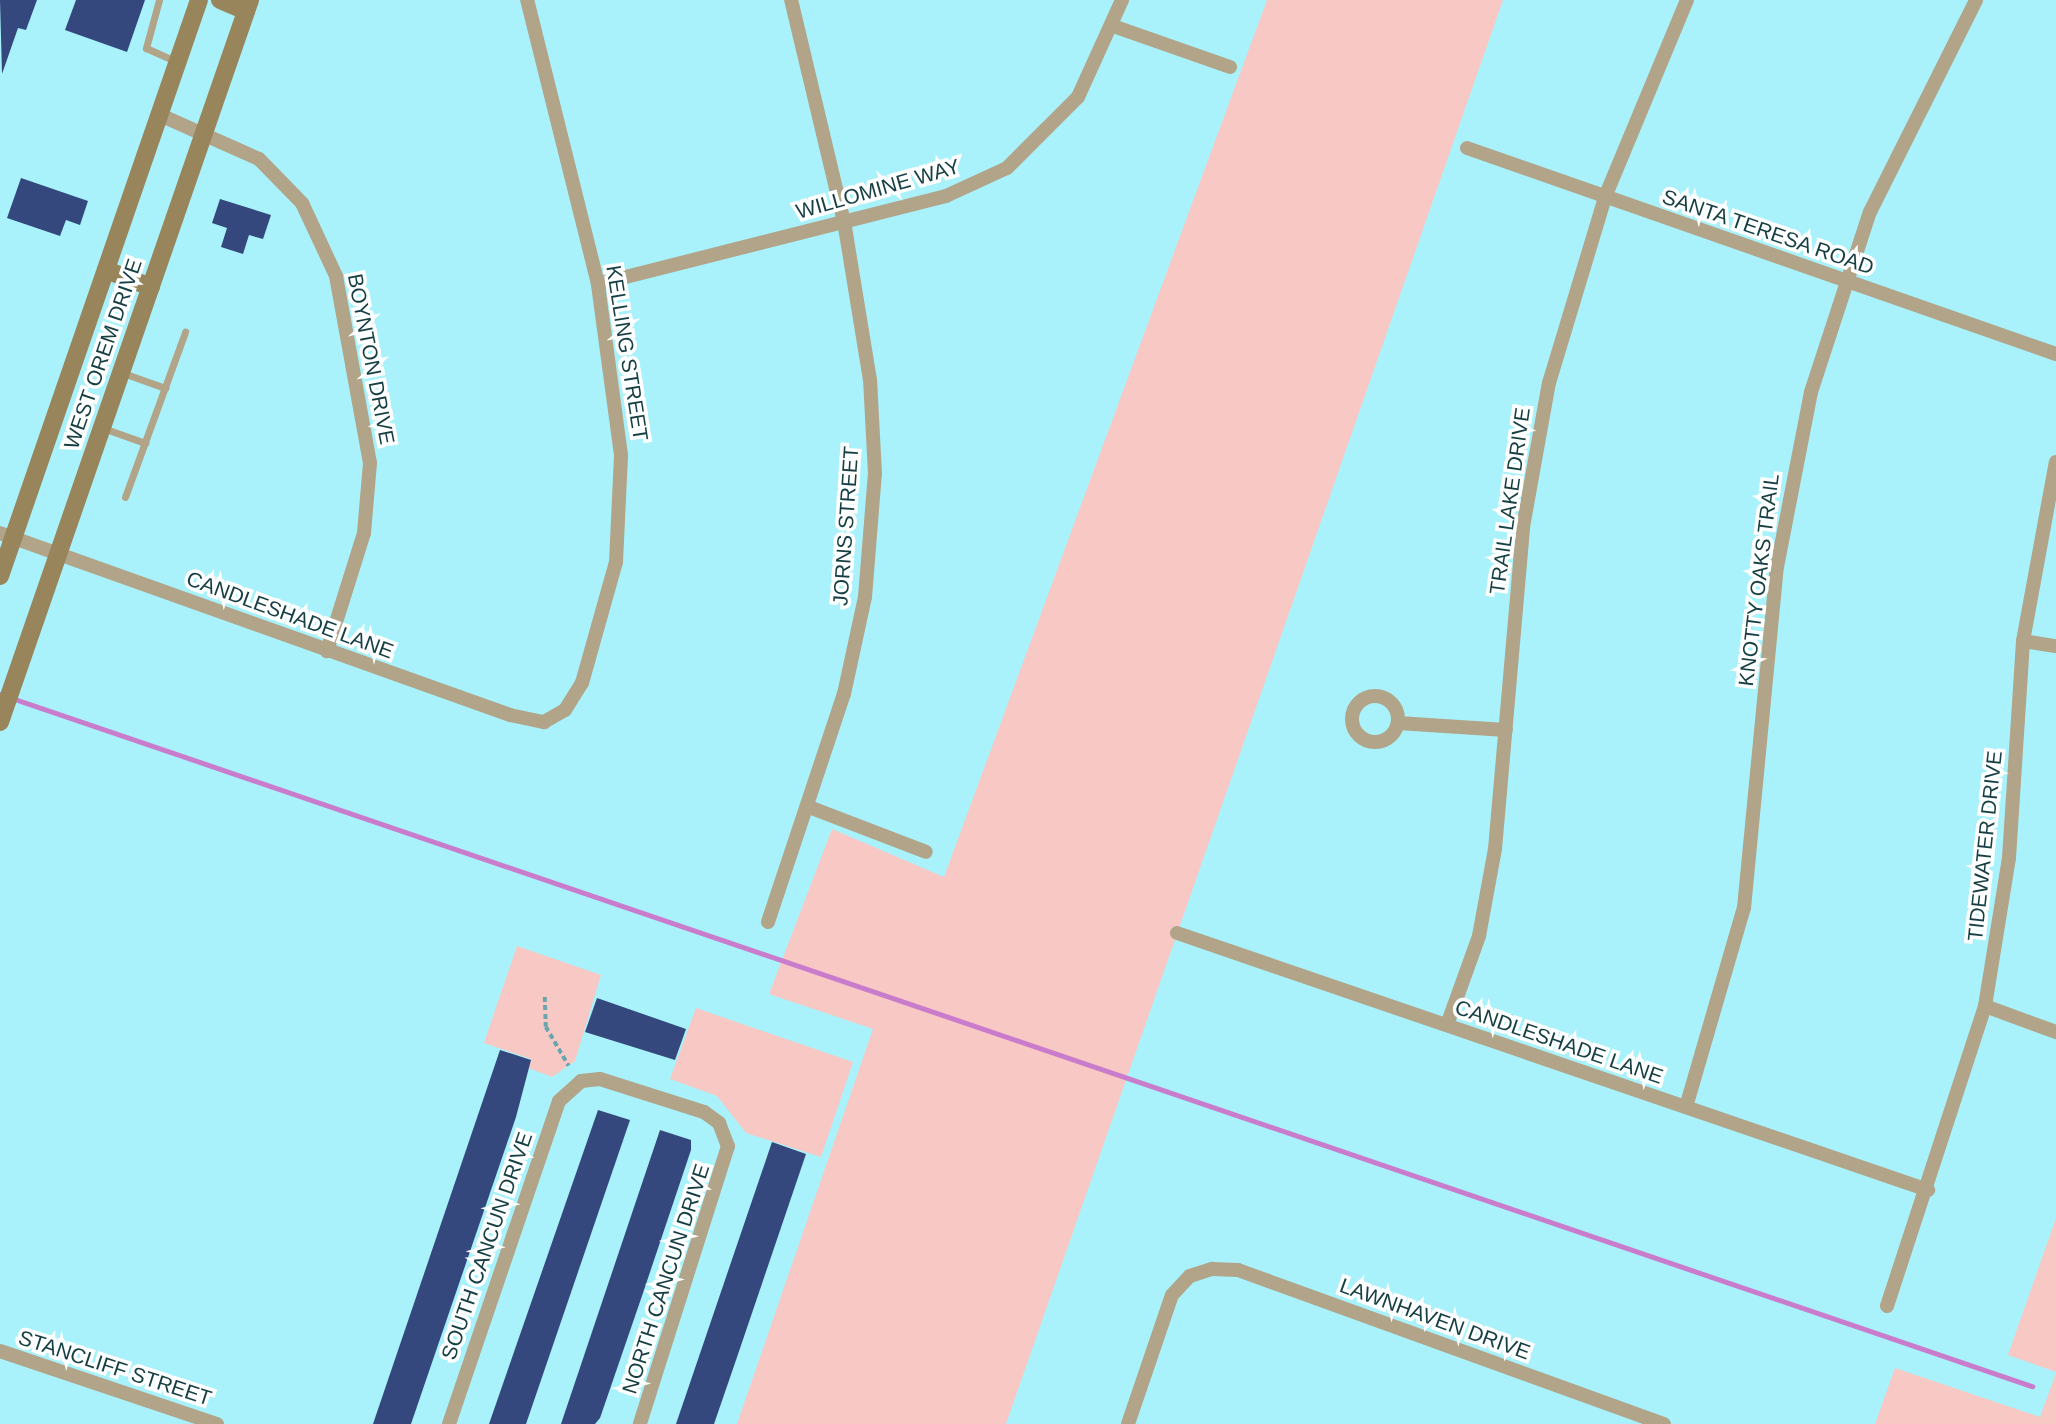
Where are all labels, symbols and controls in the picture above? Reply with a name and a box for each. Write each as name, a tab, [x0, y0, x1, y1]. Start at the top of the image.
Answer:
street label: WILLOMINE WAY	[793, 154, 963, 224]
street label: SANTA TERESA ROAD	[1658, 183, 1878, 281]
street label: WEST OREM DRIVE	[59, 256, 147, 452]
street label: KELLING STREET	[601, 263, 653, 443]
street label: BOYNTON DRIVE	[342, 271, 400, 447]
street label: TRAIL LAKE DRIVE	[1484, 406, 1536, 596]
street label: JORNS STREET	[828, 445, 864, 607]
street label: KNOTTY OAKS TRAIL	[1733, 472, 1785, 688]
street label: CANDLESHADE LANE	[183, 566, 397, 664]
street label: TIDEWATER DRIVE	[1962, 750, 2008, 942]
street label: CANDLESHADE LANE	[1452, 995, 1666, 1089]
street label: SOUTH CANCUN DRIVE	[436, 1129, 538, 1363]
street label: NORTH CANCUN DRIVE	[617, 1161, 715, 1397]
street label: LAWNHAVEN DRIVE	[1336, 1273, 1534, 1365]
street label: STANCLIFF STREET	[15, 1325, 215, 1411]

